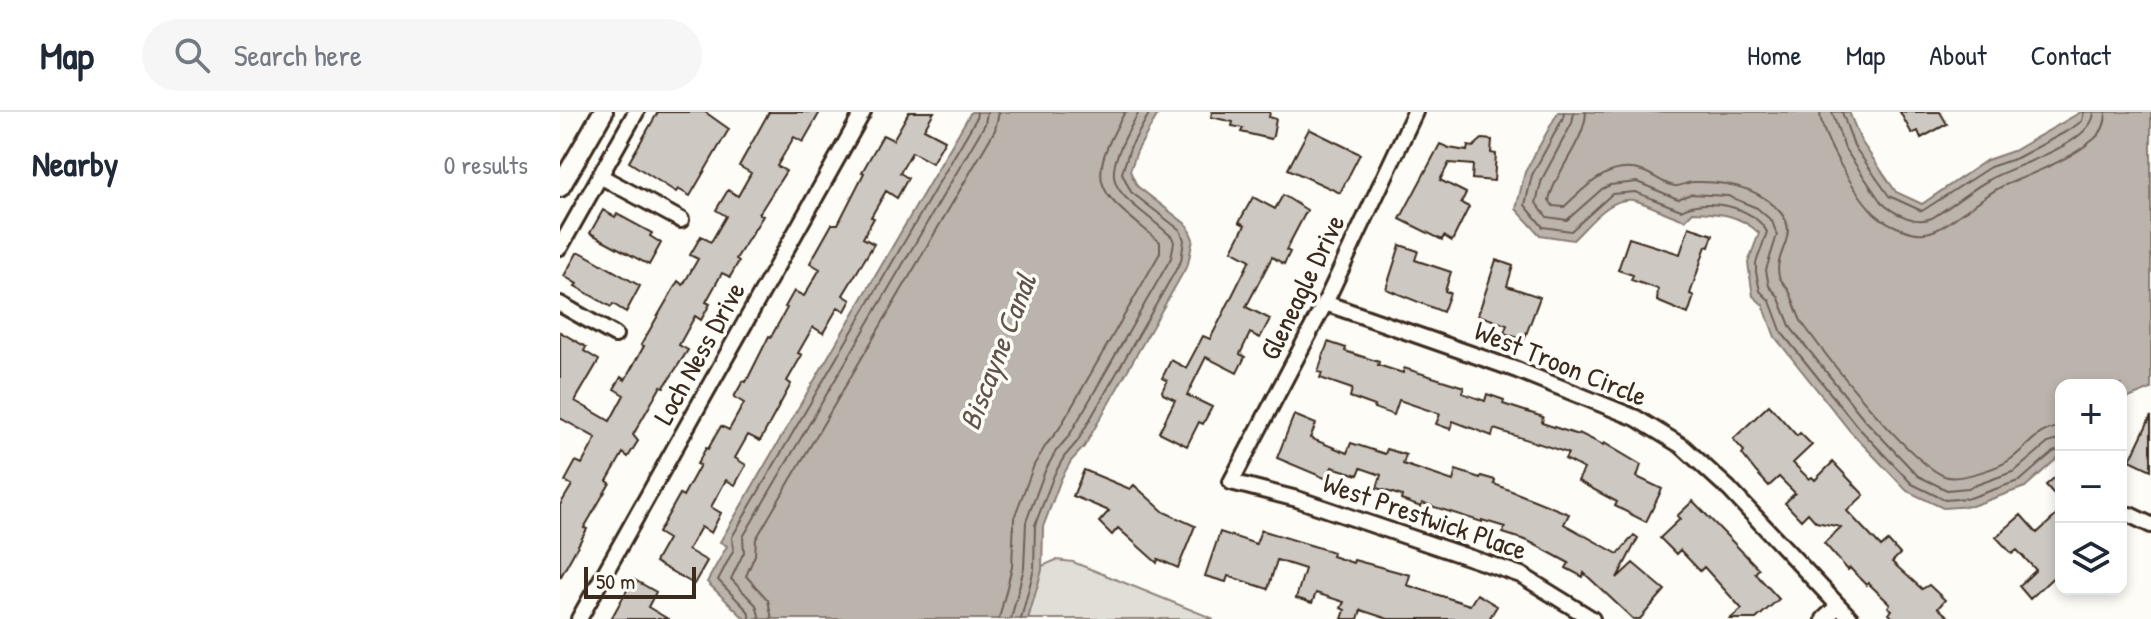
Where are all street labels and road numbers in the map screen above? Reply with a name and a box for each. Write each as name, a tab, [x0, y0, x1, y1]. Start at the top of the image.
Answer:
street label: Gleneagle Drive	[1251, 208, 1353, 366]
street label: Loch Ness Drive	[644, 275, 754, 431]
street label: West Troon Circle	[1469, 311, 1653, 415]
street label: West Prestwick Place	[1318, 463, 1532, 569]

